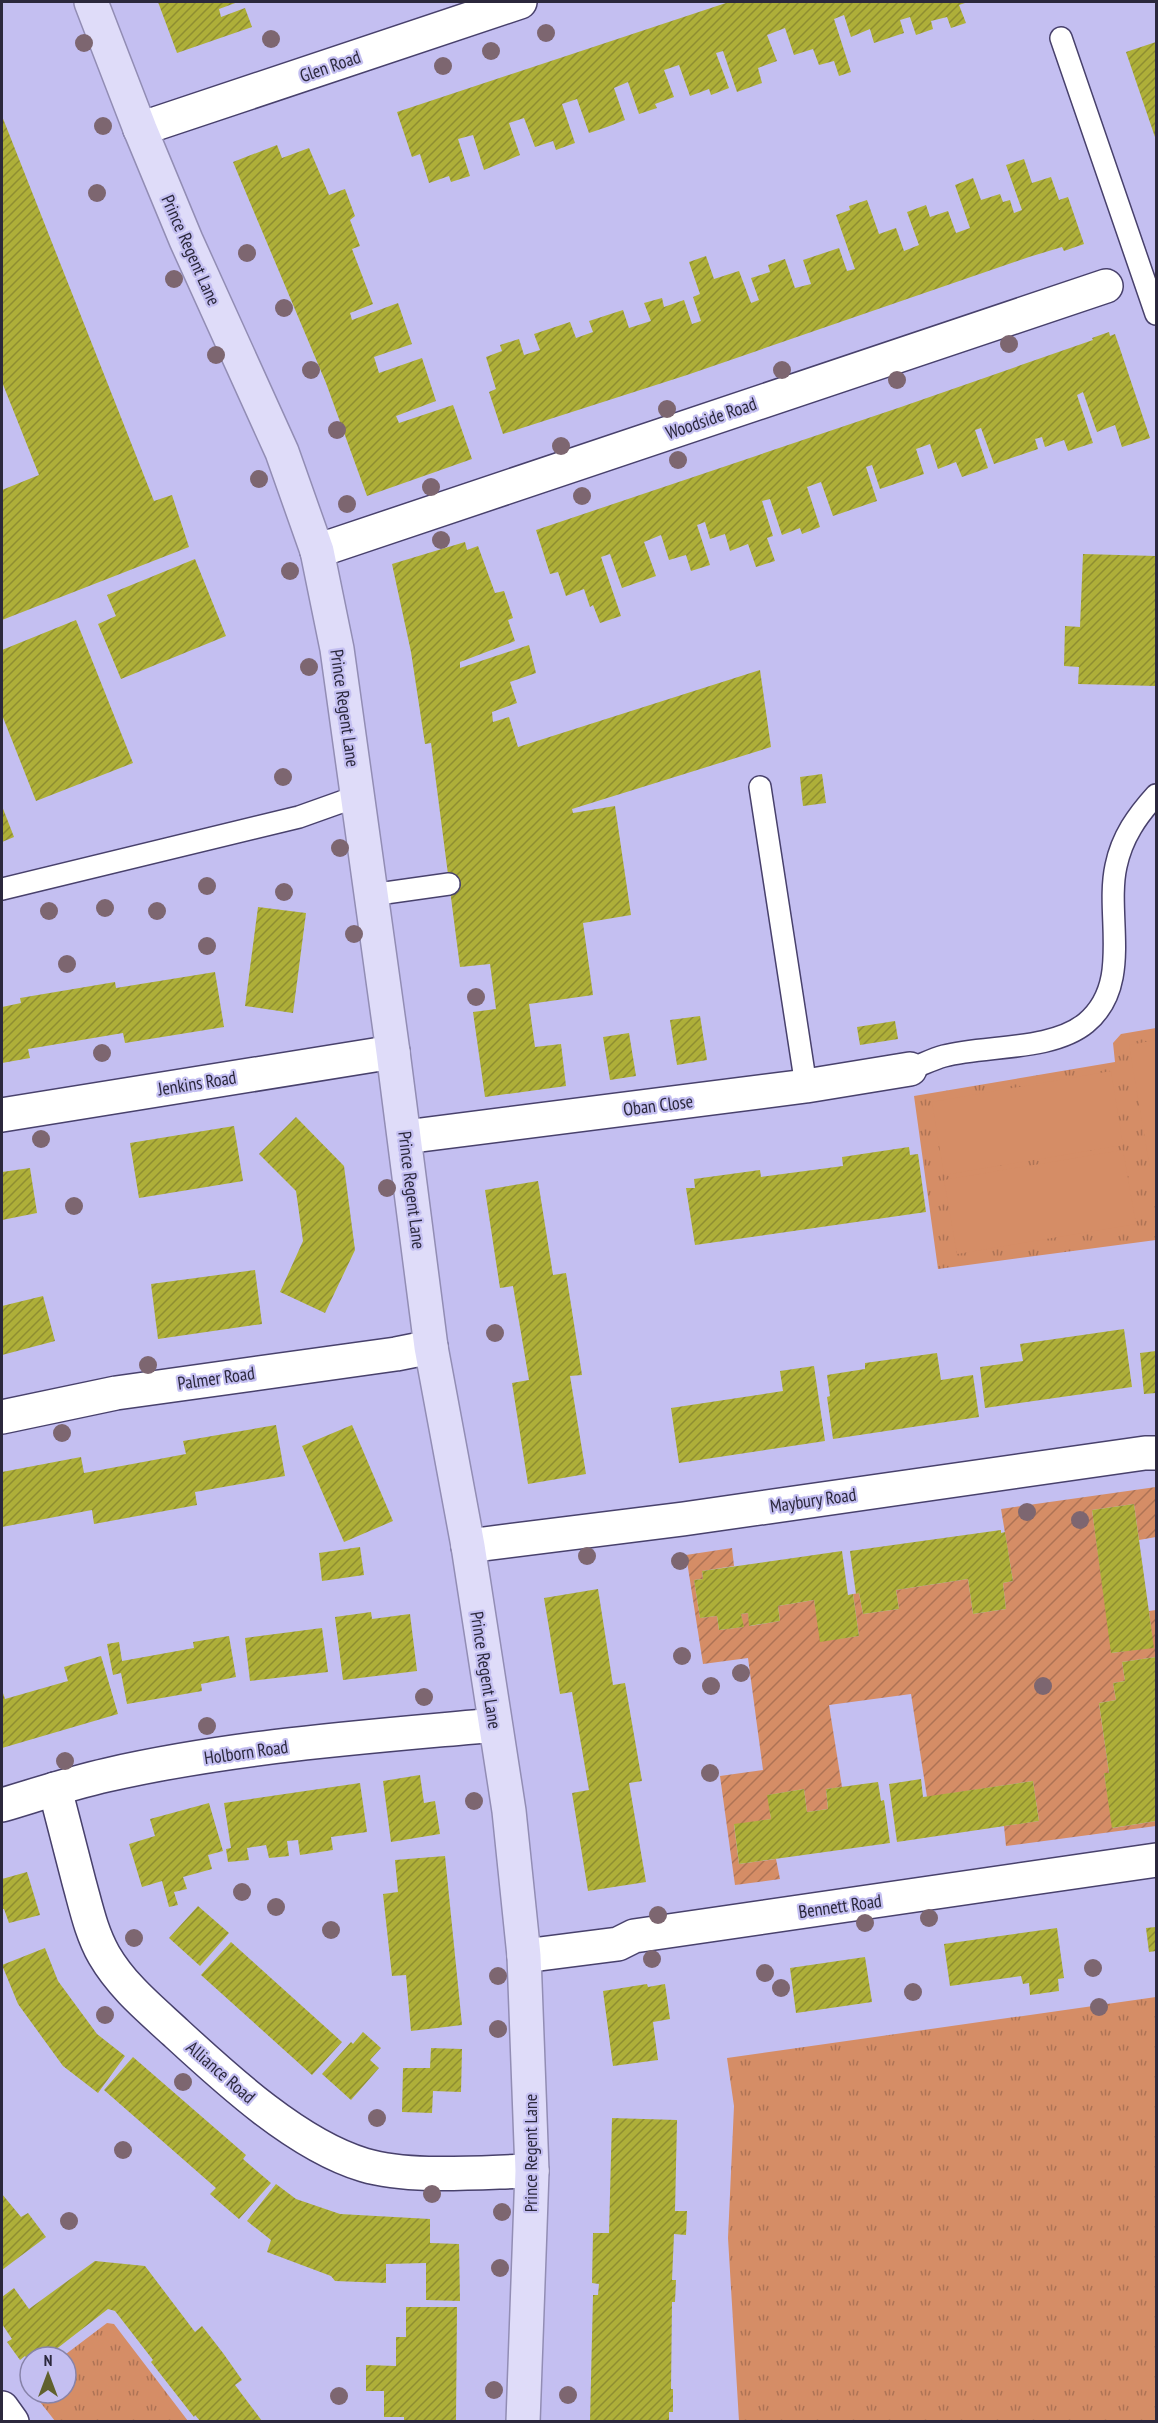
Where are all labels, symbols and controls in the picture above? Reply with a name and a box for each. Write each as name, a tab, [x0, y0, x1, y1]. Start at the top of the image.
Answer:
street label: Glen Road	[297, 45, 363, 87]
street label: Prince Regent Lane	[156, 191, 226, 309]
street label: Woodside Road	[663, 392, 759, 444]
street label: Prince Regent Lane	[325, 648, 365, 768]
street label: Jenkins Road	[155, 1065, 238, 1101]
street label: Oban Close	[622, 1089, 694, 1121]
street label: Prince Regent Lane	[393, 1130, 431, 1250]
street label: Palmer Road	[176, 1361, 256, 1395]
street label: Maybury Road	[768, 1483, 858, 1517]
street label: Prince Regent Lane	[465, 1610, 507, 1730]
street label: Holborn Road	[203, 1735, 289, 1769]
street label: Bennett Road	[797, 1889, 883, 1923]
street label: Alliance Road	[182, 2036, 260, 2108]
street label: Prince Regent Lane	[519, 2094, 542, 2212]
north arrow	[18, 2345, 78, 2405]
text: N	[44, 2350, 52, 2370]

